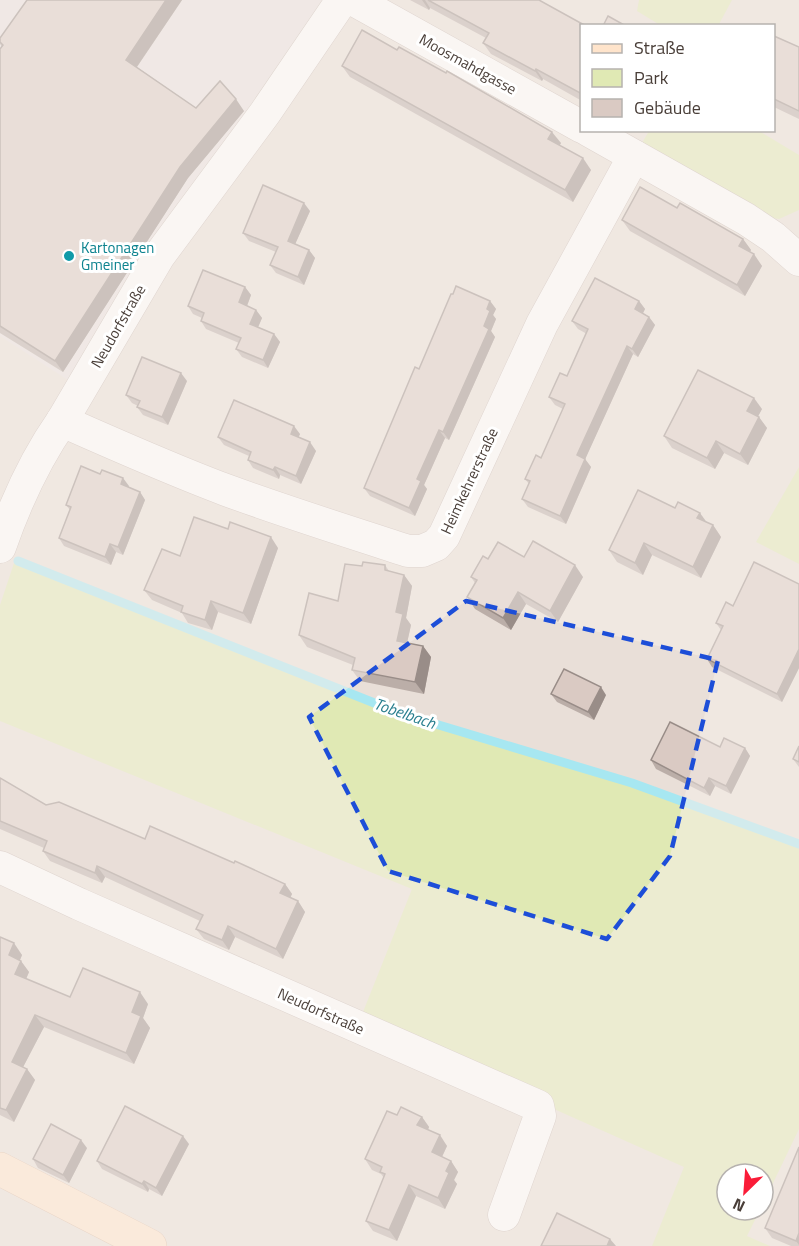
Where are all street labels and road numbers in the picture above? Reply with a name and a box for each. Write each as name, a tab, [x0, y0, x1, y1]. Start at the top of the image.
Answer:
street label: Moosmahdgasse	[415, 28, 521, 100]
street label: Neudorfstraße	[85, 280, 151, 372]
street label: Heimkehrerstraße	[434, 424, 504, 538]
street label: Neudorfstraße	[274, 982, 368, 1040]

